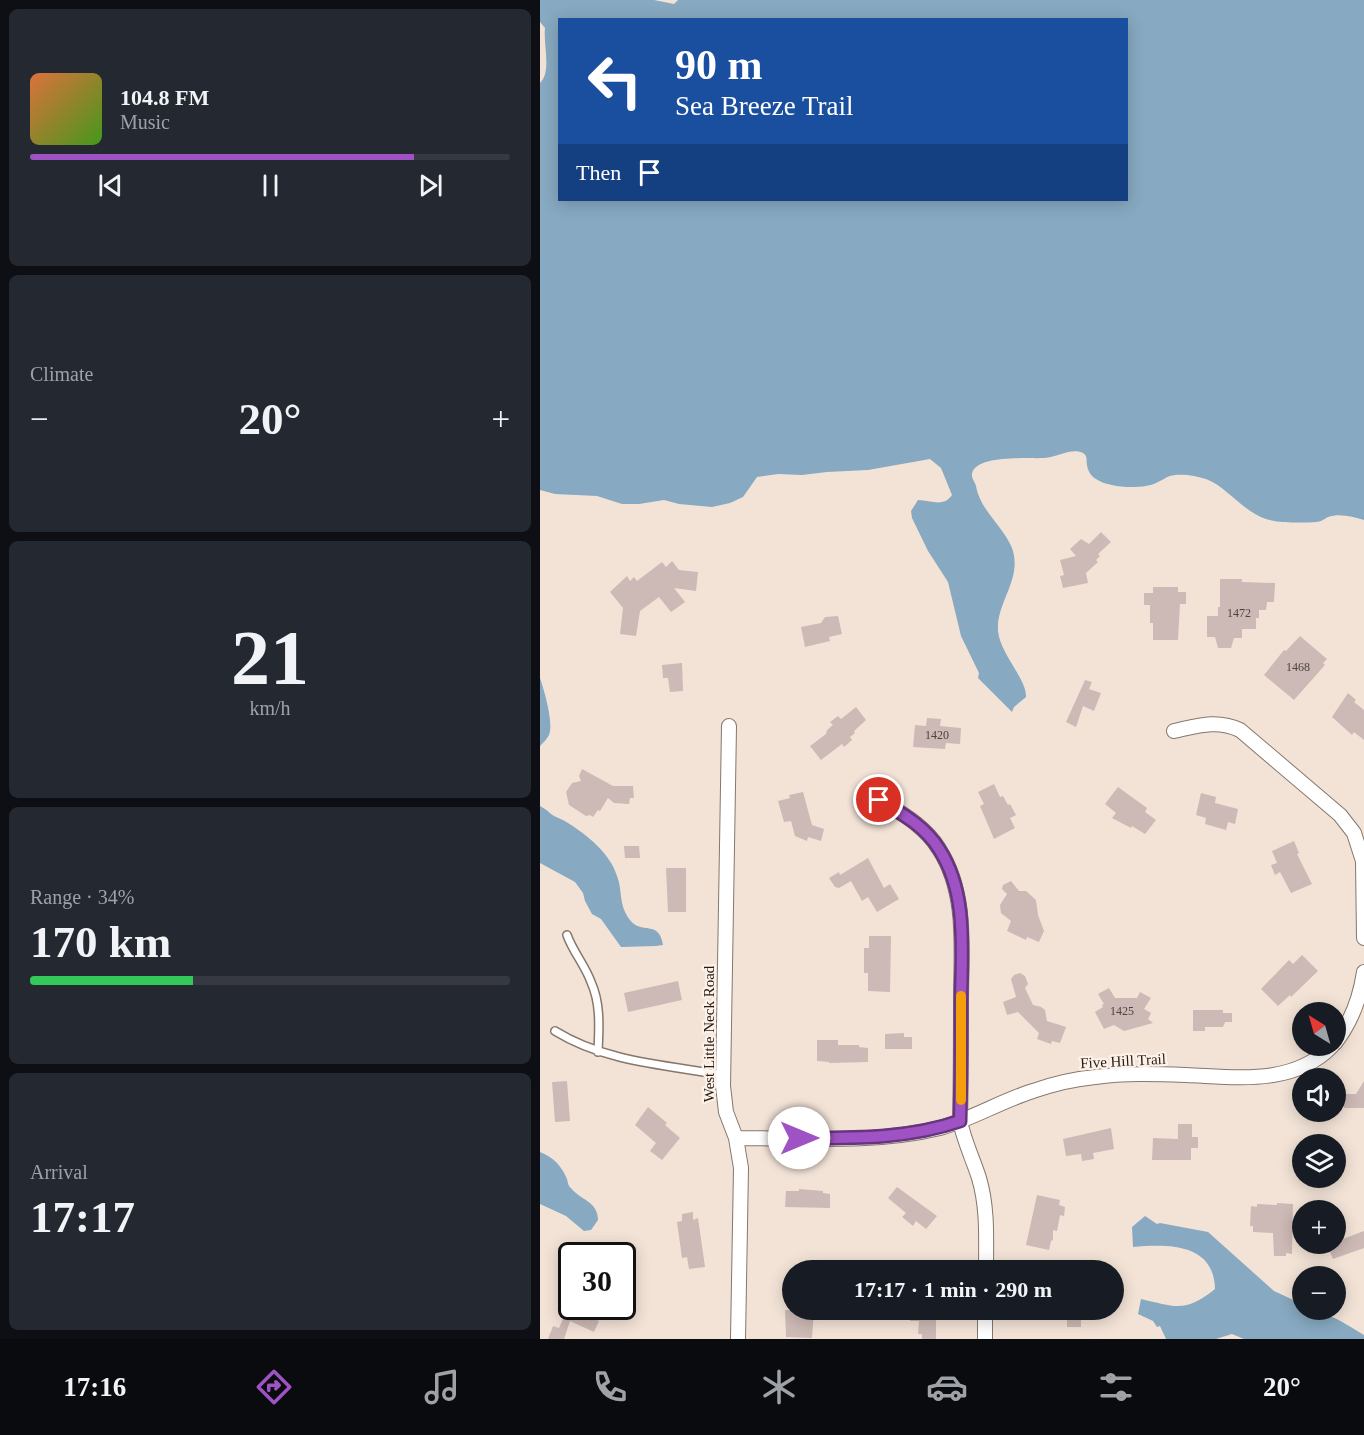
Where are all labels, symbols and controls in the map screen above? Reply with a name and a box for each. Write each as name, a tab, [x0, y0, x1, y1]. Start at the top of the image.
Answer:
icon: left	[576, 42, 654, 120]
text: 90 m	[675, 42, 763, 88]
text: 104.8 FM	[120, 85, 209, 110]
text: Sea Breeze Trail	[675, 91, 853, 121]
text: Music	[120, 111, 170, 133]
icon: arrive	[633, 156, 666, 189]
text: Then	[576, 160, 621, 185]
icon: previous	[94, 169, 127, 202]
icon: pause	[254, 169, 287, 202]
icon: next	[414, 169, 447, 202]
text: Climate	[30, 363, 93, 385]
text: 20°	[239, 394, 302, 444]
text: −	[30, 401, 49, 437]
text: +	[491, 401, 510, 437]
house number: 1472	[1227, 606, 1251, 620]
text: 21	[231, 614, 309, 701]
house number: 1468	[1286, 660, 1310, 674]
text: km/h	[249, 697, 291, 719]
house number: 1420	[925, 728, 949, 742]
pin	[853, 774, 904, 825]
icon: arrive	[862, 783, 895, 816]
text: Range · 34%	[30, 886, 134, 908]
text: 170 km	[30, 917, 171, 967]
street label: West Little Neck Road	[701, 965, 717, 1102]
north arrow	[1292, 1002, 1346, 1056]
map controls	[1292, 1002, 1346, 1320]
house number: 1425	[1110, 1004, 1134, 1018]
street label: Five Hill Trail	[1080, 1051, 1166, 1071]
button: sound	[1292, 1068, 1346, 1122]
position arrow	[767, 1106, 831, 1170]
button: layers	[1292, 1134, 1346, 1188]
text: Arrival	[30, 1161, 88, 1183]
text: 17:17	[30, 1192, 135, 1242]
button: +	[1292, 1200, 1346, 1254]
speed limit sign: 30	[558, 1242, 636, 1320]
button: −	[1292, 1266, 1346, 1320]
text: 17:17 · 1 min · 290 m	[854, 1277, 1052, 1302]
icon: directions	[253, 1366, 295, 1408]
icon: music	[421, 1366, 463, 1408]
icon: phone	[589, 1366, 631, 1408]
icon: climate	[758, 1366, 800, 1408]
icon: car	[926, 1366, 968, 1408]
icon: filters	[1095, 1366, 1137, 1408]
text: 17:16	[63, 1372, 126, 1402]
text: 20°	[1263, 1372, 1301, 1402]

